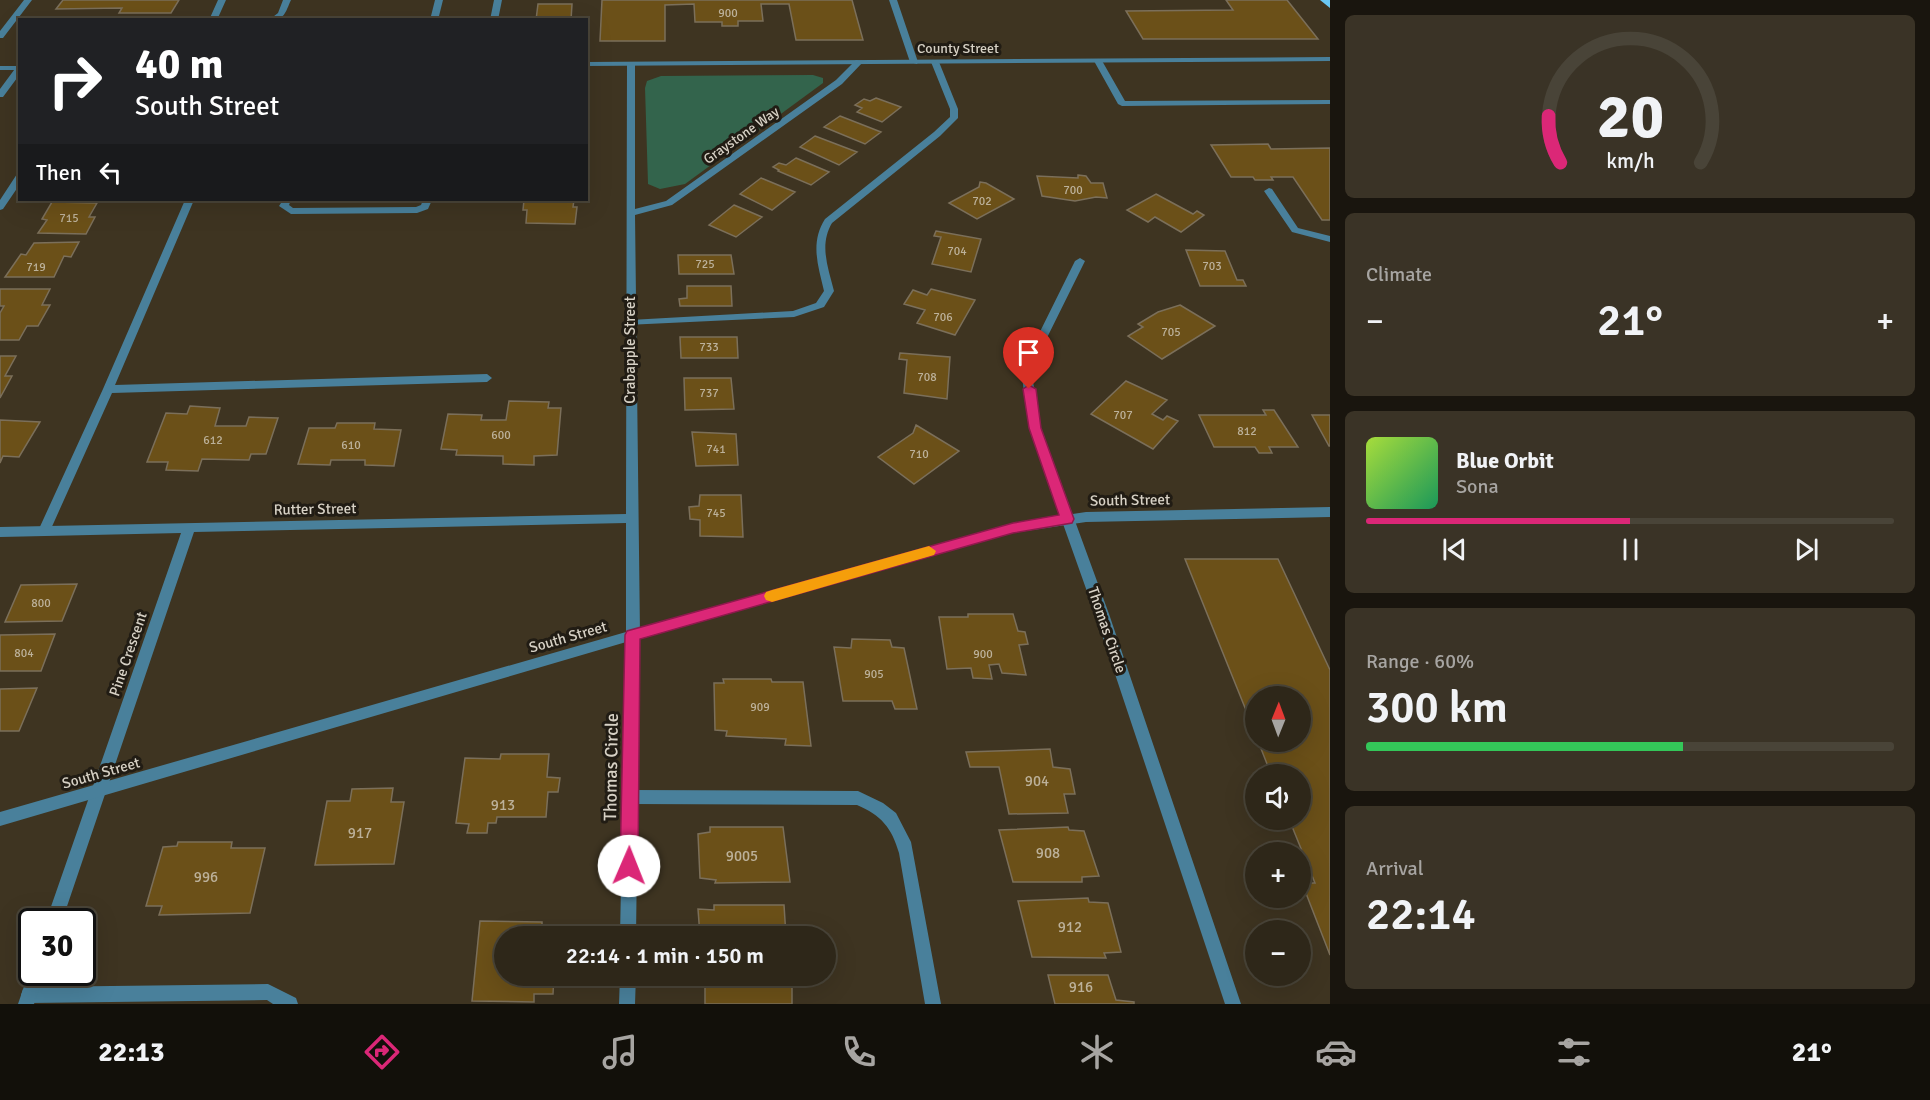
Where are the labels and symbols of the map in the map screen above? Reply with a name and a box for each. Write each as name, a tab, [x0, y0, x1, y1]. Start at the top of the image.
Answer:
house number: 900	[718, 6, 738, 21]
street label: County Street	[917, 40, 999, 57]
street label: Graystone Way	[700, 103, 783, 168]
house number: 700	[1063, 183, 1083, 198]
house number: 702	[972, 194, 992, 209]
house number: 715	[59, 211, 79, 226]
house number: 704	[947, 244, 967, 259]
house number: 725	[695, 257, 715, 272]
house number: 703	[1202, 259, 1222, 274]
house number: 719	[26, 260, 46, 275]
street label: Crabapple Street	[621, 296, 639, 404]
house number: 706	[933, 310, 953, 325]
house number: 705	[1161, 325, 1181, 340]
pin	[1003, 327, 1054, 389]
house number: 733	[699, 340, 719, 355]
house number: 708	[917, 370, 937, 385]
house number: 737	[699, 386, 719, 401]
house number: 707	[1113, 408, 1133, 423]
house number: 812	[1237, 424, 1257, 439]
house number: 600	[491, 428, 511, 443]
house number: 612	[203, 433, 223, 448]
house number: 610	[341, 438, 361, 453]
house number: 741	[706, 442, 726, 457]
house number: 710	[909, 447, 929, 462]
street label: South Street	[1090, 490, 1170, 510]
street label: Rutter Street	[274, 499, 356, 519]
house number: 745	[706, 506, 726, 521]
street label: Thomas Circle	[1084, 585, 1130, 675]
house number: 800	[31, 596, 51, 611]
street label: Pine Crescent	[105, 610, 151, 698]
street label: South Street	[527, 617, 609, 657]
house number: 804	[14, 646, 34, 661]
house number: 900	[973, 647, 993, 662]
house number: 905	[864, 667, 884, 682]
north arrow	[1245, 686, 1311, 752]
house number: 909	[750, 700, 770, 715]
street label: Thomas Circle	[599, 713, 623, 821]
street label: South Street	[60, 753, 142, 793]
house number: 904	[1025, 772, 1049, 790]
house number: 913	[491, 796, 515, 814]
house number: 917	[348, 824, 372, 842]
position arrow	[597, 834, 661, 898]
house number: 908	[1036, 844, 1060, 862]
house number: 9005	[726, 847, 758, 865]
house number: 996	[194, 868, 218, 886]
speed limit sign: 30	[18, 908, 96, 986]
house number: 912	[1058, 918, 1082, 936]
house number: 916	[1069, 978, 1093, 996]

